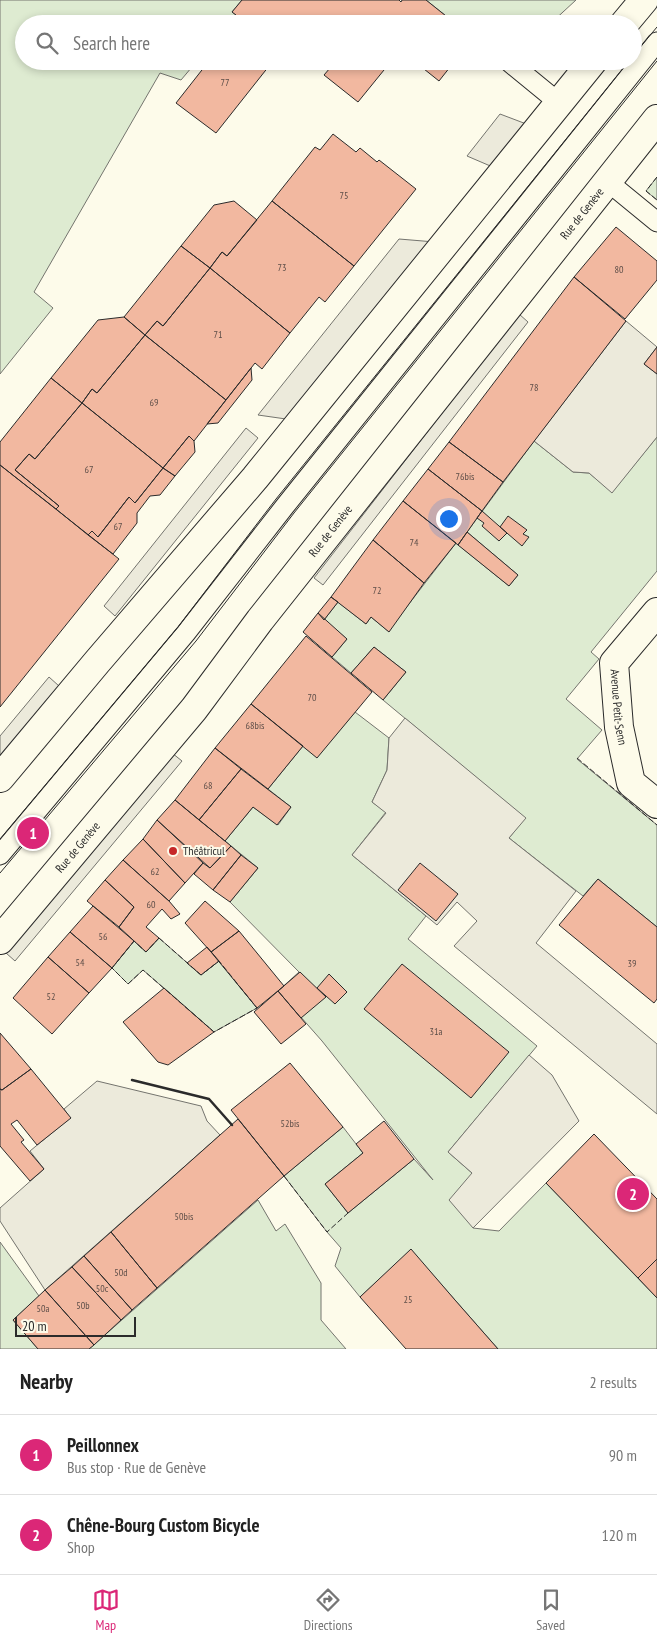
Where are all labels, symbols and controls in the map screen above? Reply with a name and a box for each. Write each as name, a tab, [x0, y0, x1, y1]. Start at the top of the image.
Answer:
search box	[15, 15, 642, 70]
icon: search	[33, 29, 61, 57]
text: Search here	[73, 31, 150, 55]
house number: 77	[221, 76, 230, 89]
street label: Rue de Genève	[557, 184, 607, 242]
house number: 75	[340, 189, 349, 202]
house number: 73	[278, 261, 287, 274]
house number: 80	[615, 263, 624, 276]
house number: 71	[214, 328, 223, 341]
house number: 78	[530, 381, 539, 394]
house number: 69	[150, 396, 159, 409]
house number: 67	[85, 463, 94, 476]
house number: 76bis	[456, 470, 475, 483]
street label: Rue de Genève	[305, 502, 355, 560]
your location	[436, 506, 462, 532]
house number: 67	[114, 520, 123, 533]
house number: 74	[410, 536, 419, 549]
house number: 72	[373, 584, 382, 597]
street label: Avenue Petit-Senn	[608, 669, 631, 746]
house number: 70	[308, 691, 317, 704]
house number: 68bis	[246, 719, 265, 732]
house number: 68	[204, 779, 213, 792]
pin: 1	[17, 814, 49, 852]
street label: Rue de Genève	[52, 819, 103, 875]
place label: Théâtricul	[183, 843, 225, 858]
marker: Théâtricul	[167, 845, 179, 857]
house number: 62	[151, 865, 160, 878]
house number: 60	[147, 898, 156, 911]
house number: 56	[99, 930, 108, 943]
house number: 54	[76, 956, 85, 969]
house number: 39	[628, 957, 637, 970]
house number: 52	[47, 990, 56, 1003]
house number: 31a	[430, 1025, 443, 1038]
house number: 52bis	[281, 1117, 300, 1130]
pin: 2	[617, 1175, 649, 1213]
house number: 50bis	[175, 1210, 194, 1223]
house number: 50d	[114, 1266, 128, 1279]
house number: 50c	[96, 1282, 109, 1295]
house number: 25	[404, 1293, 413, 1306]
house number: 50b	[76, 1299, 90, 1312]
house number: 50a	[37, 1302, 50, 1315]
scale bar	[15, 1314, 136, 1337]
text: 20 m	[22, 1317, 47, 1335]
text: Nearby	[20, 1368, 73, 1395]
text: 2 results	[590, 1372, 637, 1392]
text: Peillonnex	[67, 1433, 139, 1457]
text: 1	[32, 1445, 40, 1465]
text: 90 m	[609, 1445, 637, 1465]
text: Bus stop · Rue de Genève	[67, 1457, 206, 1477]
text: Chêne-Bourg Custom Bicycle	[67, 1513, 260, 1537]
text: 2	[32, 1525, 40, 1545]
text: 120 m	[602, 1525, 637, 1545]
text: Shop	[67, 1537, 95, 1557]
tab: Map	[92, 1586, 120, 1634]
tab: Directions	[304, 1586, 352, 1634]
tab: Saved	[536, 1586, 565, 1634]

